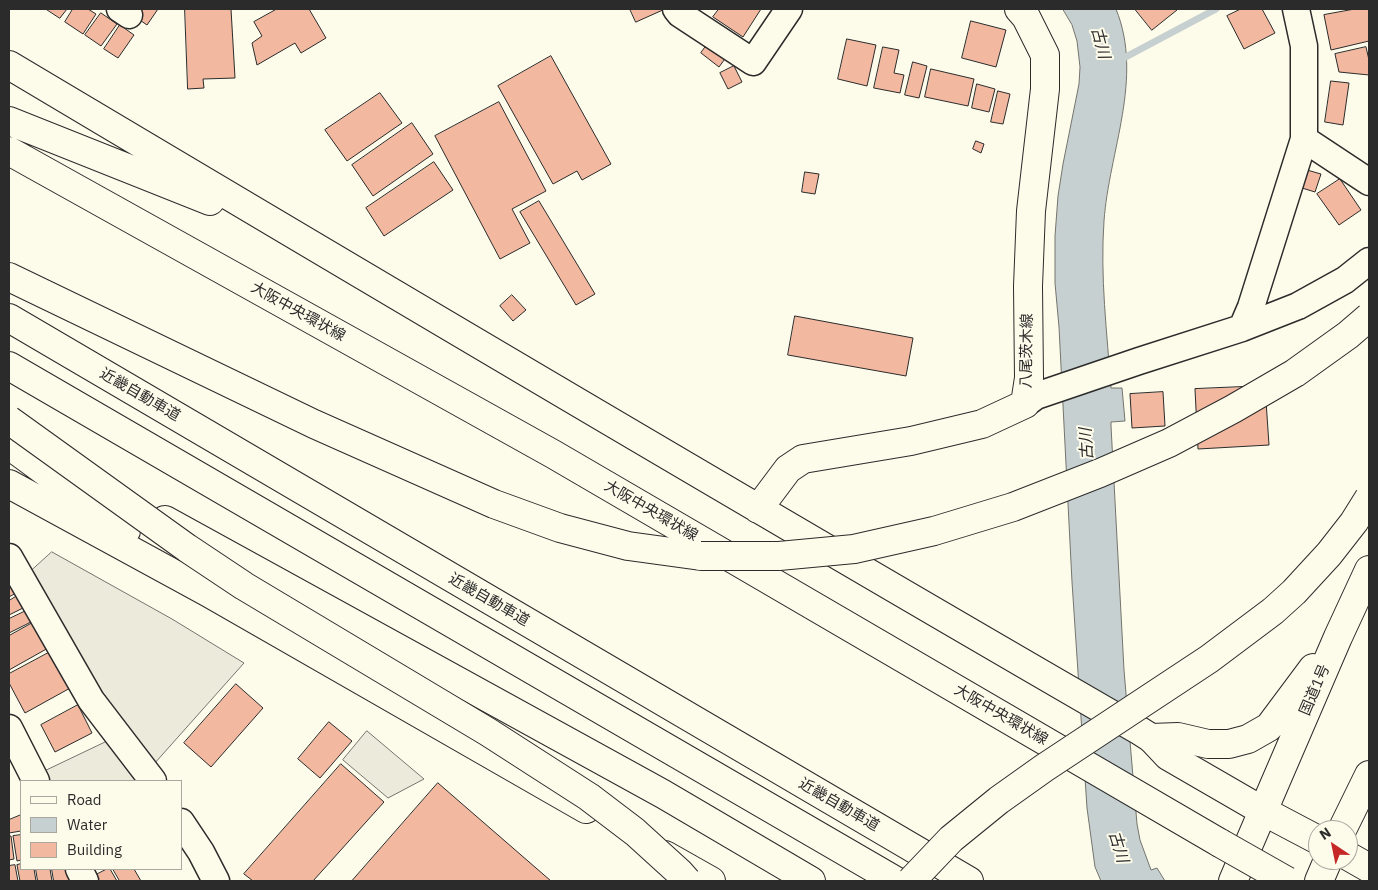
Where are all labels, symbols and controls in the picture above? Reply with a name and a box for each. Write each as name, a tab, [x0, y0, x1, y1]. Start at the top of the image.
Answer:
water label: 古川	[1087, 25, 1113, 61]
street label: 大阪中央環状線	[248, 279, 348, 345]
street label: 八尾茨木線	[1017, 313, 1037, 389]
street label: 近畿自動車道	[97, 365, 183, 425]
water label: 古川	[1077, 428, 1097, 460]
street label: 大阪中央環状線	[601, 477, 701, 545]
street label: 近畿自動車道	[446, 570, 532, 630]
street label: 国道1号	[1296, 662, 1334, 718]
street label: 大阪中央環状線	[951, 681, 1051, 749]
street label: 近畿自動車道	[796, 775, 882, 835]
legend	[20, 780, 182, 870]
text: Road	[67, 790, 102, 809]
text: Water	[67, 815, 107, 834]
north arrow	[1308, 820, 1358, 870]
text: N	[1316, 823, 1334, 844]
water label: 古川	[1104, 829, 1132, 865]
text: Building	[67, 840, 122, 859]

